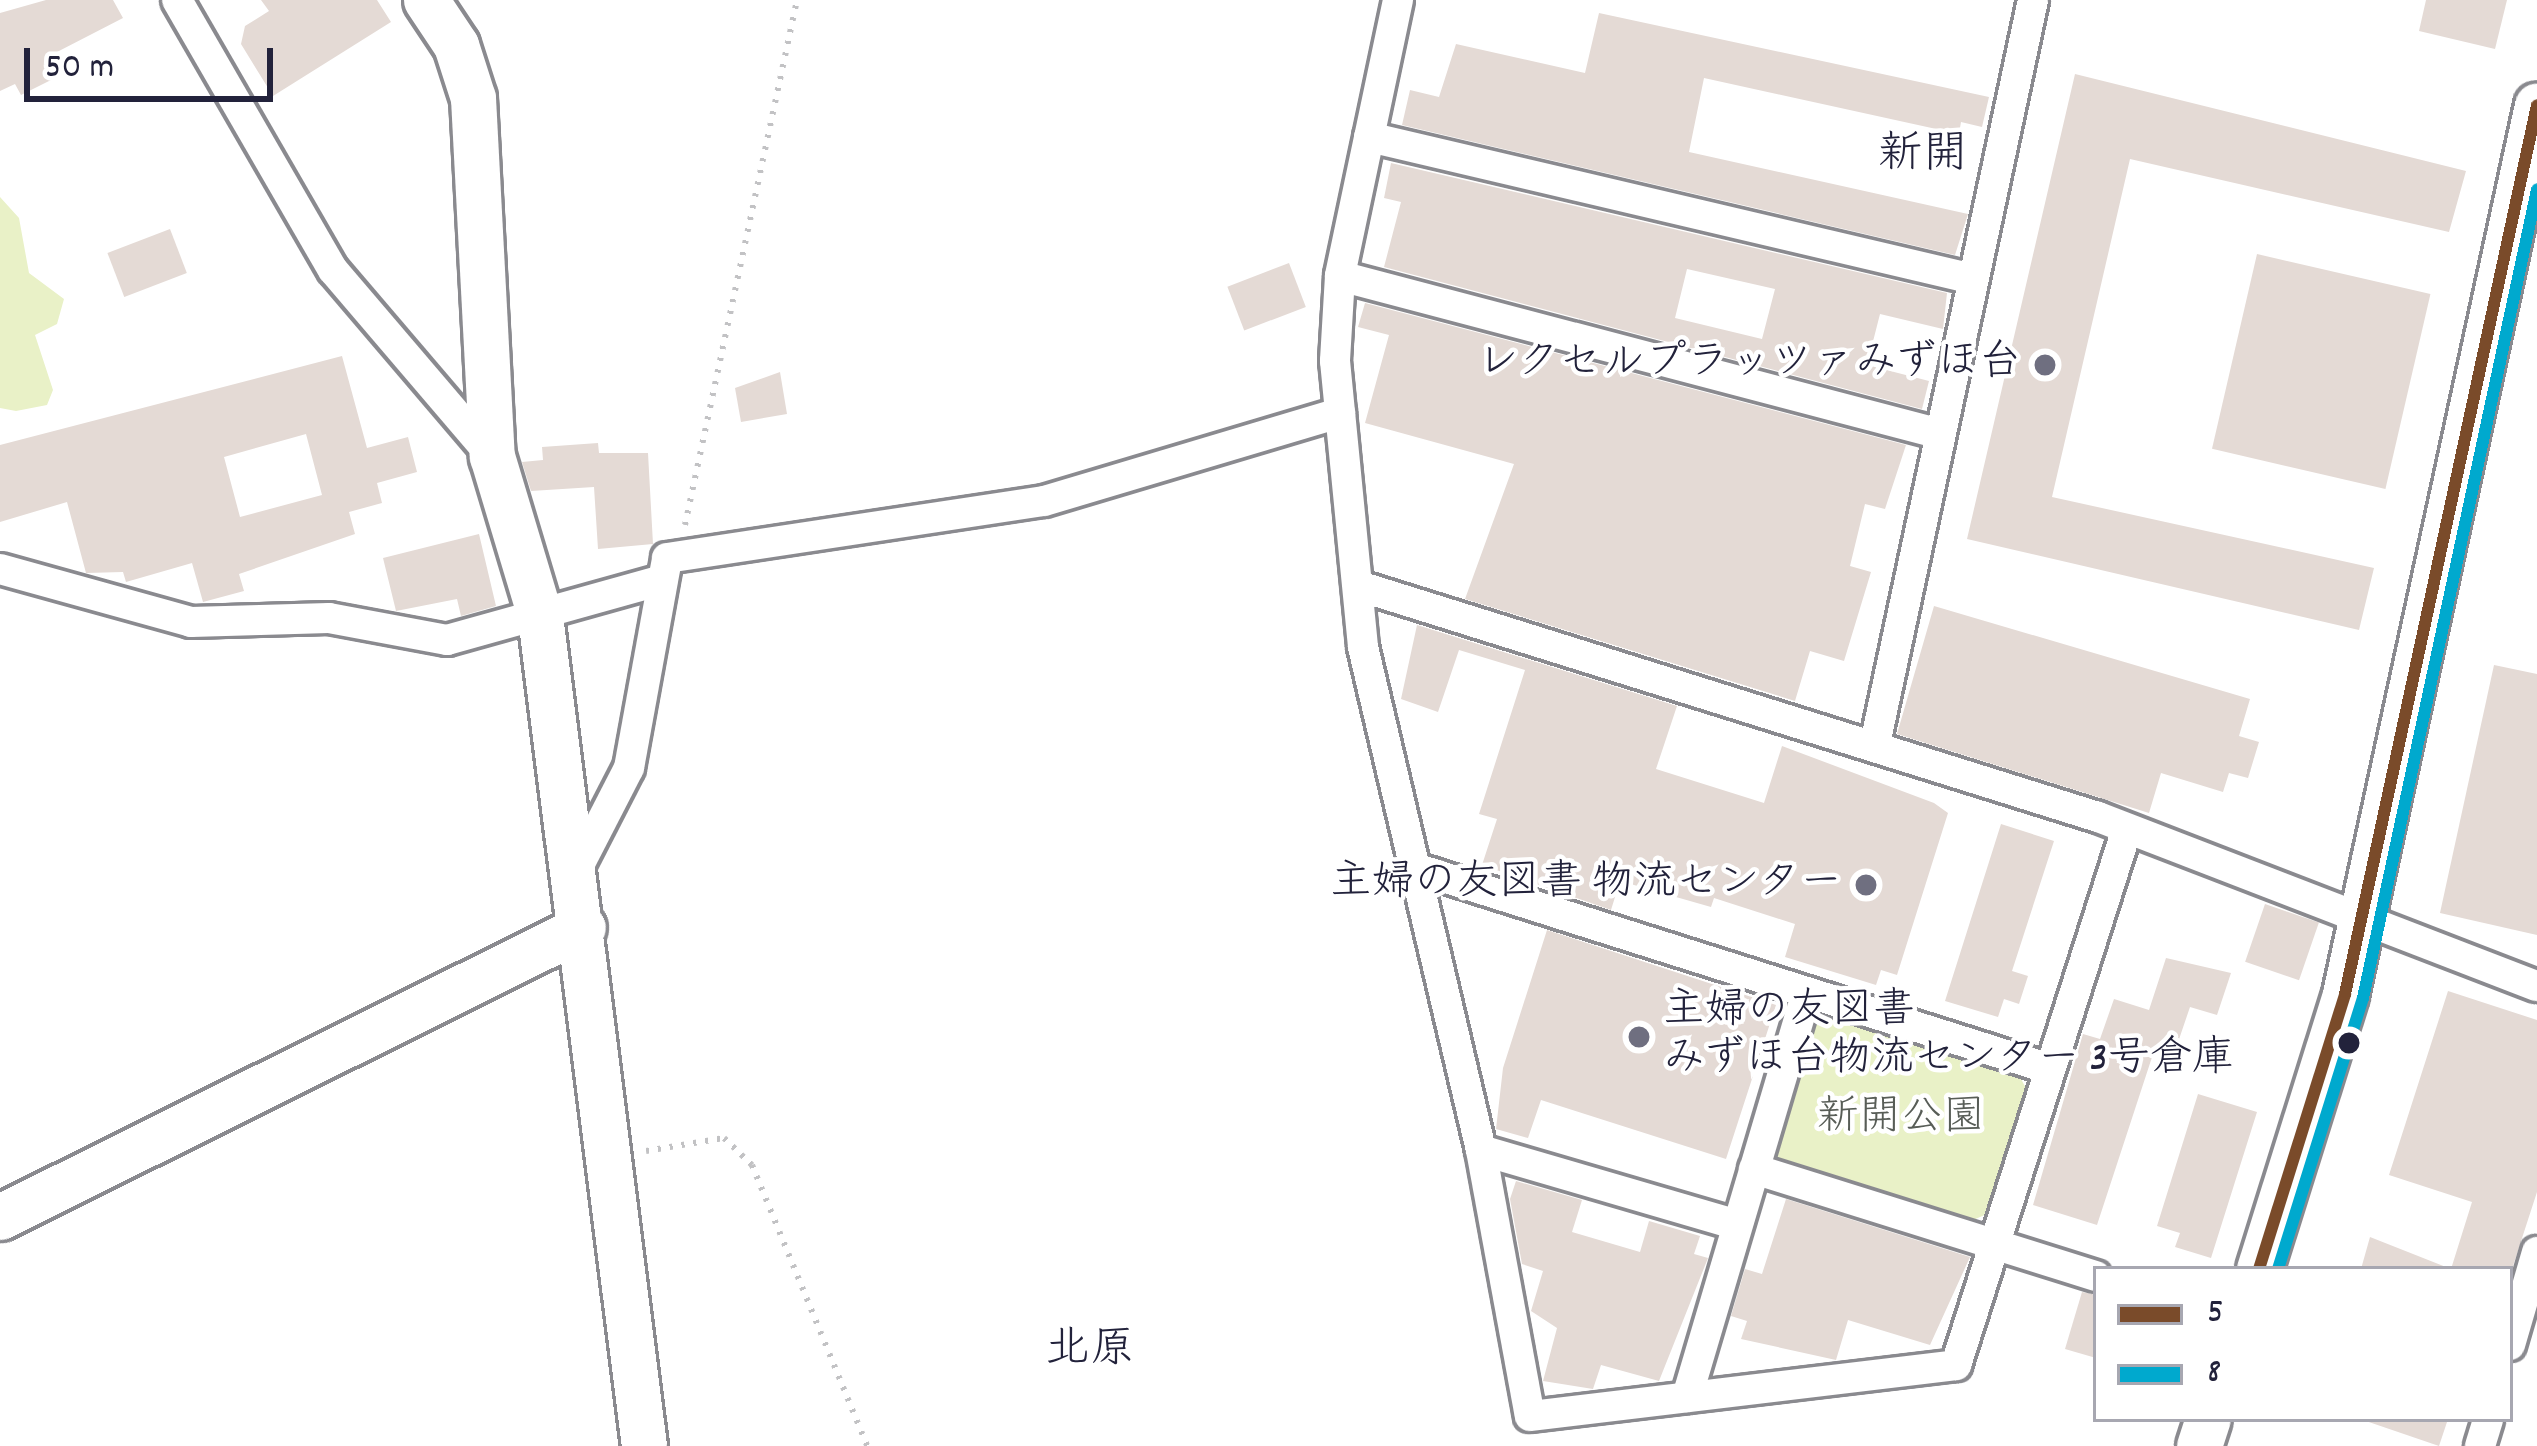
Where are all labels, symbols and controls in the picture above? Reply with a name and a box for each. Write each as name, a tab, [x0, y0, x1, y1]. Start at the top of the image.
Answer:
scale bar	[30, 24, 279, 98]
text: 50 m	[45, 43, 114, 95]
district label: 新開	[1878, 131, 1968, 185]
place label: レクセルプラッツァみずほ台	[1475, 340, 2021, 390]
marker: レクセルプラッツァみずほ台	[2032, 352, 2058, 378]
place label: 主婦の友図書 物流センター	[1328, 860, 1842, 910]
marker: 主婦の友図書 物流センター	[1853, 872, 1879, 898]
place label: 主婦の友図書 みずほ台物流センター 3号倉庫	[1663, 988, 2237, 1086]
marker: 主婦の友図書 みずほ台物流センター 3号倉庫	[1626, 1024, 1652, 1050]
unlabelled marker	[2338, 1032, 2360, 1054]
park label: 新開公園	[1817, 1095, 1985, 1145]
legend	[2093, 1266, 2513, 1422]
text: 5	[2207, 1288, 2224, 1340]
district label: 北原	[1045, 1326, 1135, 1380]
text: 8	[2207, 1348, 2221, 1400]

